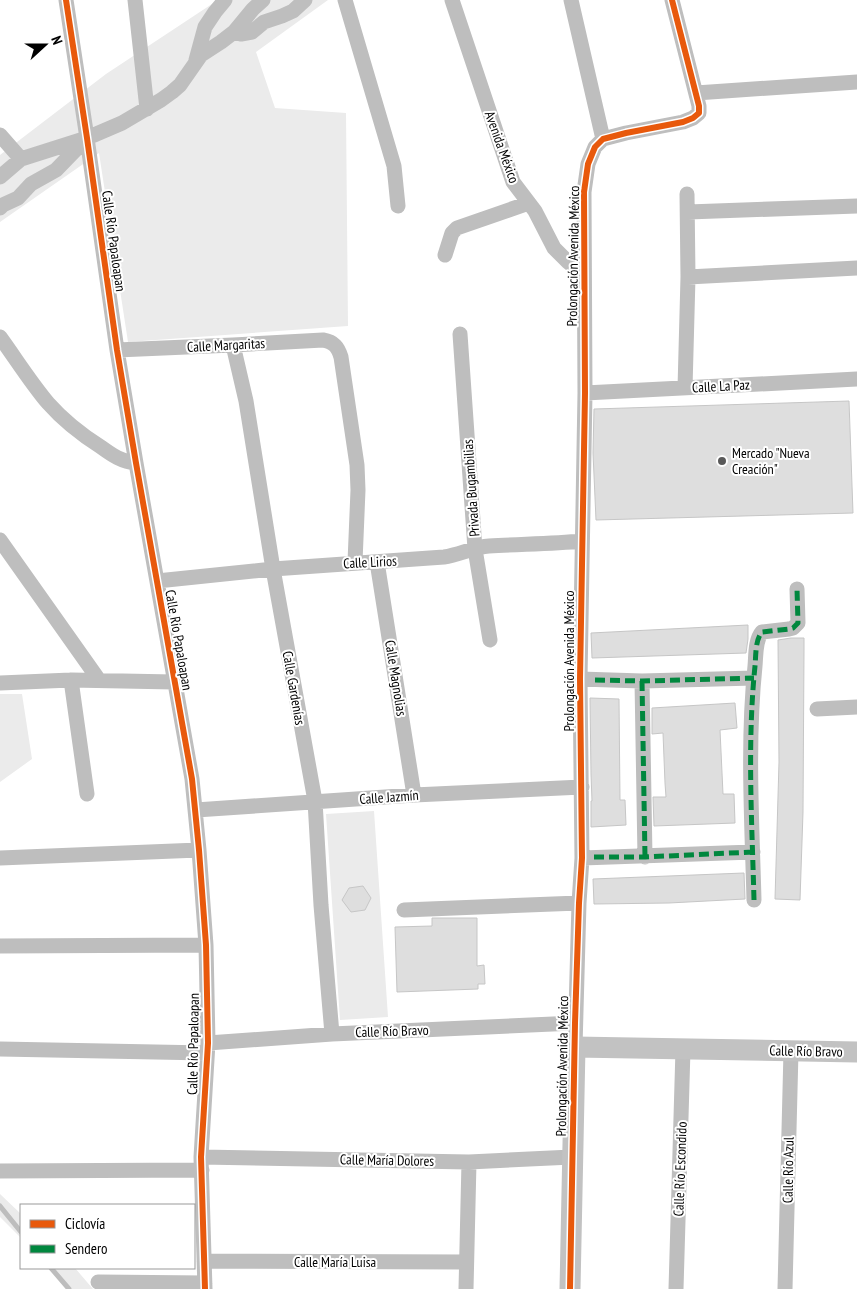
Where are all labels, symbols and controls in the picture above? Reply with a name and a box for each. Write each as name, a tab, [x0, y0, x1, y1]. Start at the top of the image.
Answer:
north arrow	[20, 20, 70, 70]
text: N	[47, 34, 67, 47]
street label: Avenida México	[481, 109, 523, 185]
street label: Prolongación Avenida México	[563, 185, 583, 327]
street label: Calle Río Papaloapan	[98, 189, 130, 293]
street label: Calle Margaritas	[186, 334, 266, 356]
street label: Calle La Paz	[692, 375, 750, 397]
street label: Privada Bugambilias	[459, 438, 483, 537]
place label: Mercado "Nueva Creación"	[732, 444, 810, 478]
marker: Mercado "Nueva Creación"	[716, 455, 728, 467]
street label: Calle Lirios	[343, 552, 398, 572]
street label: Calle Río Papaloapan	[161, 588, 197, 692]
street label: Prolongación Avenida México	[560, 591, 578, 732]
street label: Calle Magnolias	[381, 639, 411, 717]
street label: Calle Gardenías	[279, 650, 309, 727]
street label: Calle Jazmín	[359, 786, 419, 808]
street label: Calle Río Papaloapan	[183, 993, 203, 1095]
street label: Prolongación Avenida México	[552, 995, 572, 1137]
street label: Calle Río Bravo	[355, 1021, 429, 1041]
street label: Calle Río Bravo	[769, 1041, 843, 1061]
street label: Calle Río Escondido	[669, 1121, 691, 1217]
street label: Calle Río Azul	[778, 1136, 798, 1203]
street label: Calle María Dolores	[340, 1150, 434, 1170]
legend	[20, 1204, 195, 1269]
text: Ciclovía	[65, 1214, 105, 1233]
text: Sendero	[65, 1239, 107, 1258]
street label: Calle María Luisa	[294, 1253, 376, 1271]

